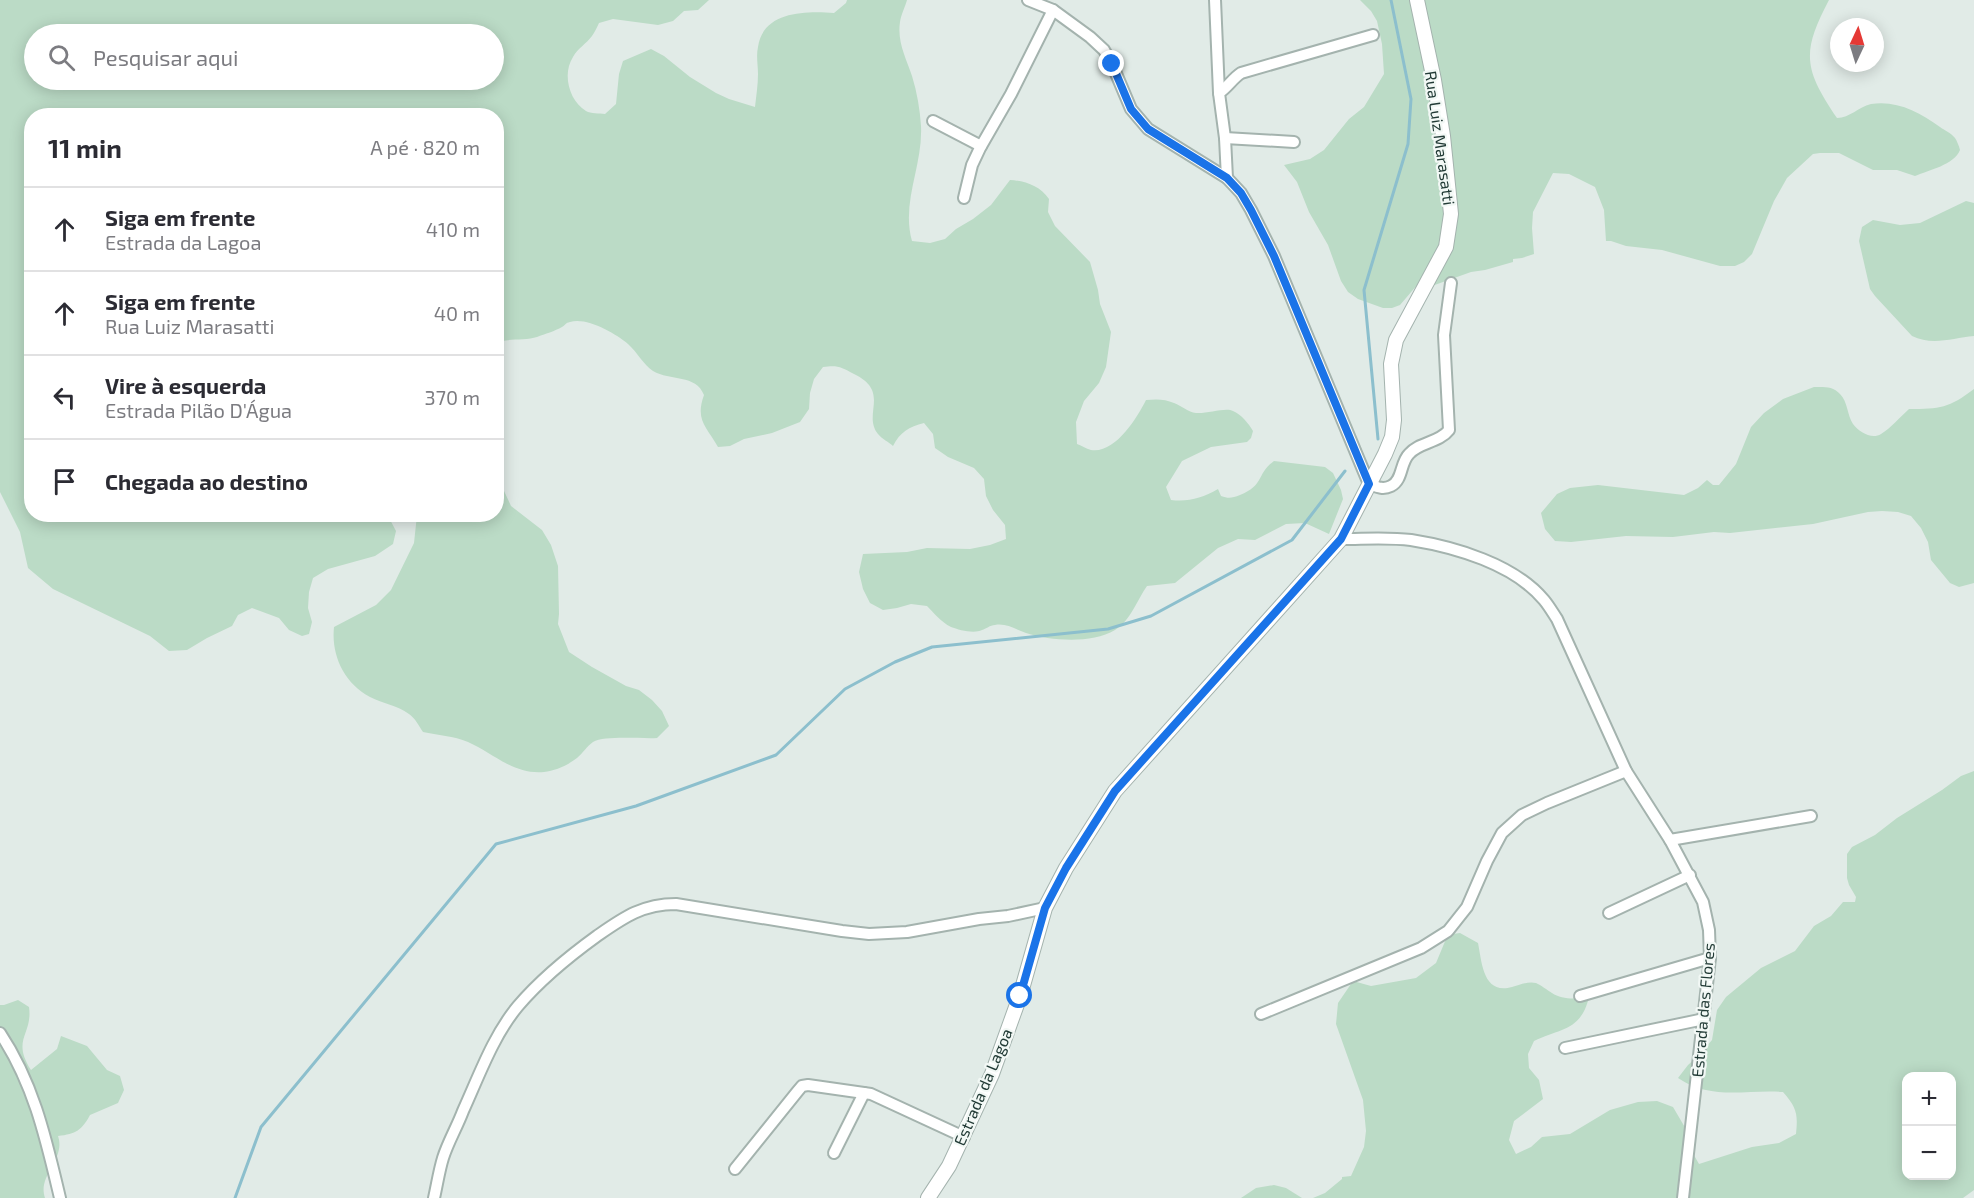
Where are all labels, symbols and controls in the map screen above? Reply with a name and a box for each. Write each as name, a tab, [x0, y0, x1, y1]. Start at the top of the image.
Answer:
north arrow	[1830, 18, 1884, 72]
search box	[24, 24, 504, 90]
icon: search	[45, 41, 78, 74]
text: Pesquisar aqui	[93, 44, 239, 70]
route end	[1098, 50, 1124, 76]
street label: Rua Luiz Marasatti	[1422, 70, 1459, 206]
text: 11 min	[48, 132, 122, 163]
text: A pé · 820 m	[370, 135, 480, 159]
text: Siga em frente	[105, 204, 255, 230]
icon: ahead	[48, 213, 81, 246]
text: 410 m	[426, 217, 480, 241]
text: Estrada da Lagoa	[105, 230, 261, 254]
text: Siga em frente	[105, 288, 255, 314]
icon: ahead	[48, 297, 81, 330]
text: 40 m	[434, 301, 480, 325]
text: Rua Luiz Marasatti	[105, 314, 274, 338]
text: Vire à esquerda	[105, 372, 266, 398]
icon: left	[48, 381, 81, 414]
text: 370 m	[425, 385, 480, 409]
text: Estrada Pilão D'Água	[105, 398, 292, 422]
icon: arrive	[48, 465, 81, 498]
text: Chegada ao destino	[105, 468, 308, 494]
street label: Estrada das Flores	[1687, 942, 1718, 1078]
route start	[1006, 982, 1032, 1008]
street label: Estrada da Lagoa	[949, 1025, 1016, 1148]
map controls	[1902, 1072, 1956, 1180]
button: +	[1902, 1072, 1956, 1126]
button: −	[1902, 1126, 1956, 1180]

